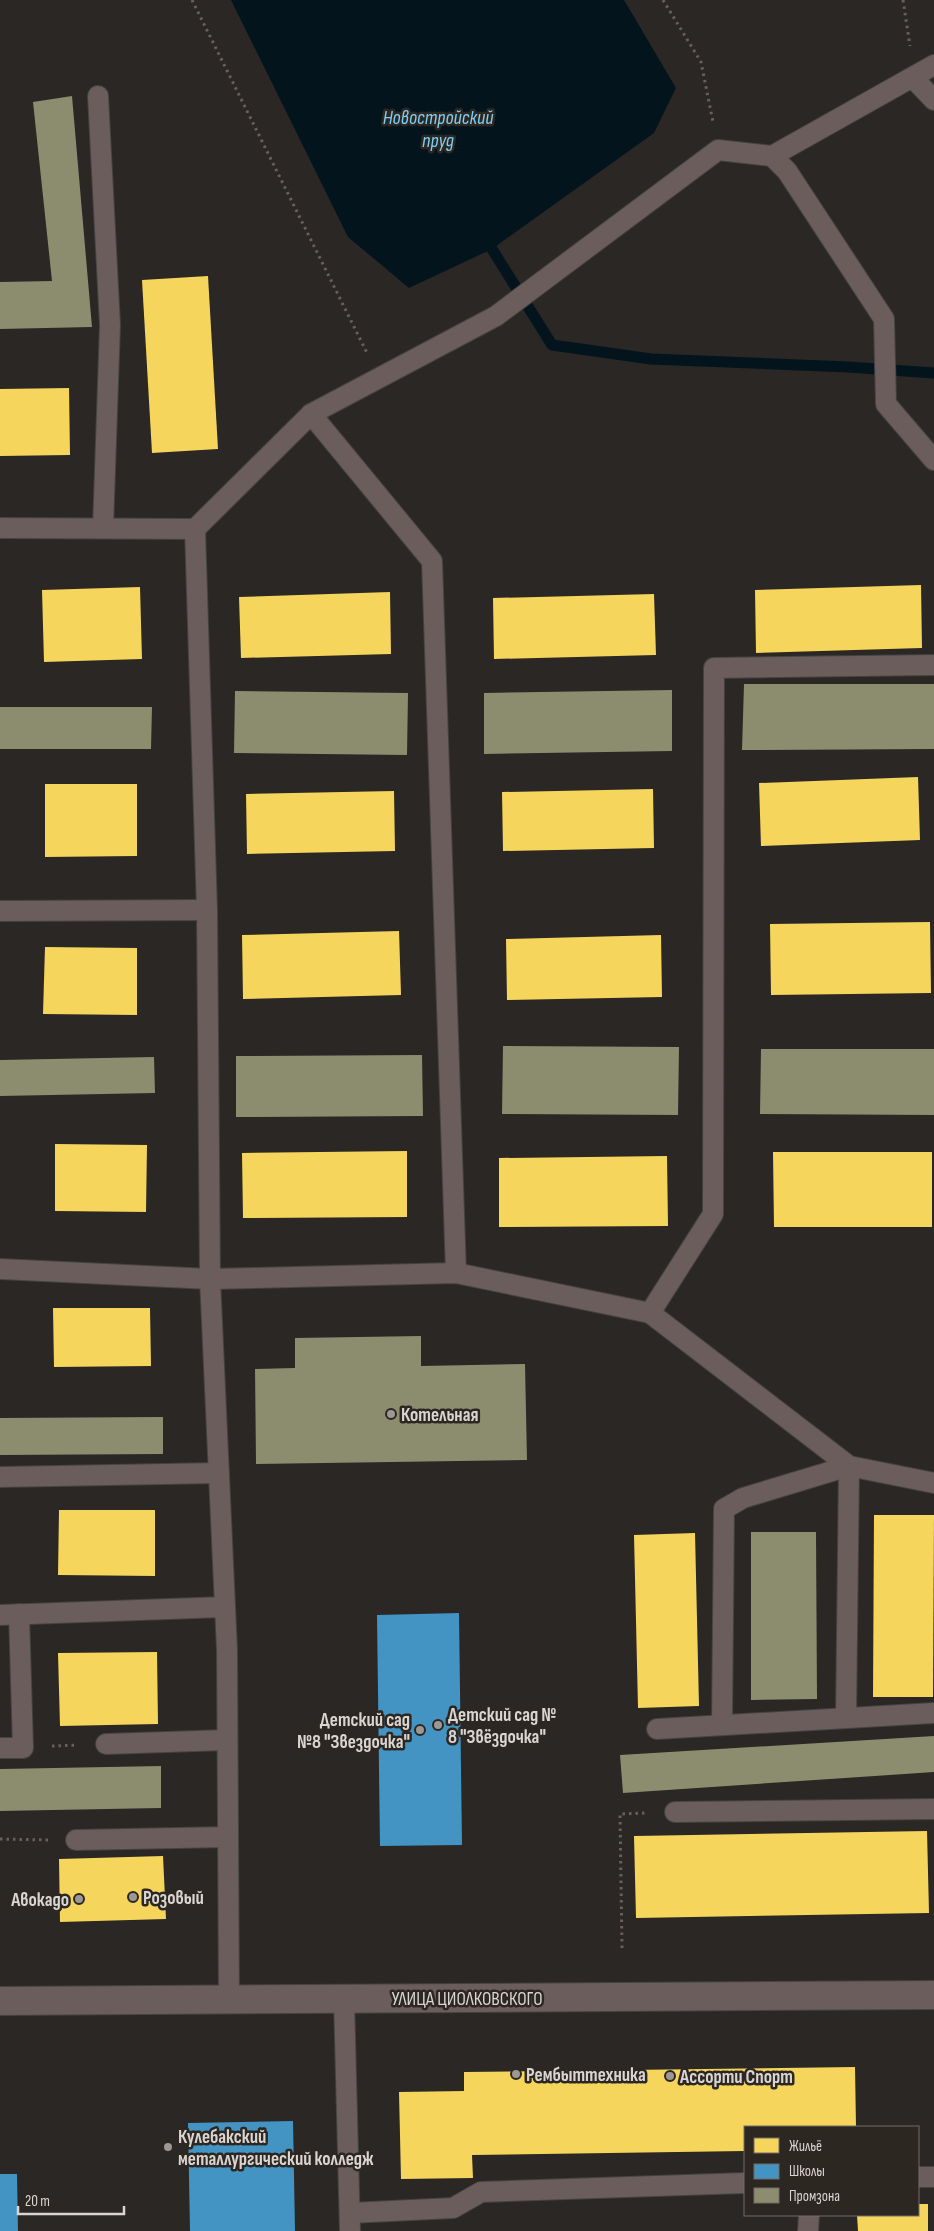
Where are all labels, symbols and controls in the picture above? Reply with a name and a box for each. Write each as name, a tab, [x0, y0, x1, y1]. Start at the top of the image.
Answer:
water label: Новостройский пруд	[383, 106, 494, 153]
place label: Котельная	[401, 1404, 478, 1427]
marker: Котельная	[385, 1408, 397, 1420]
place label: Детский сад № 8 "Звёздочка"	[448, 1704, 556, 1749]
place label: Детский сад №8 "Звездочка"	[297, 1709, 410, 1754]
marker: Детский сад № 8 "Звёздочка"	[432, 1719, 444, 1731]
marker: Детский сад №8 "Звездочка"	[414, 1724, 426, 1736]
place label: Розовый	[143, 1887, 204, 1910]
place label: Авокадо	[10, 1889, 69, 1912]
marker: Розовый	[127, 1891, 139, 1903]
marker: Авокадо	[73, 1893, 85, 1905]
street label: УЛИЦА ЦИОЛКОВСКОГО	[391, 1988, 543, 2011]
place label: Рембыттехника	[526, 2064, 646, 2087]
place label: Ассорти Спорт	[679, 2066, 793, 2089]
marker: Рембыттехника	[510, 2068, 522, 2080]
marker: Ассорти Спорт	[664, 2070, 676, 2082]
place label: Кулебакский металлургический колледж	[178, 2126, 374, 2171]
legend	[744, 2126, 919, 2216]
text: Жильё	[789, 2137, 822, 2156]
marker: Кулебакский металлургический колледж	[162, 2141, 174, 2153]
text: Школы	[789, 2162, 825, 2181]
scale bar	[18, 2184, 124, 2216]
text: Промзона	[789, 2187, 840, 2206]
text: 20 m	[25, 2192, 50, 2211]

